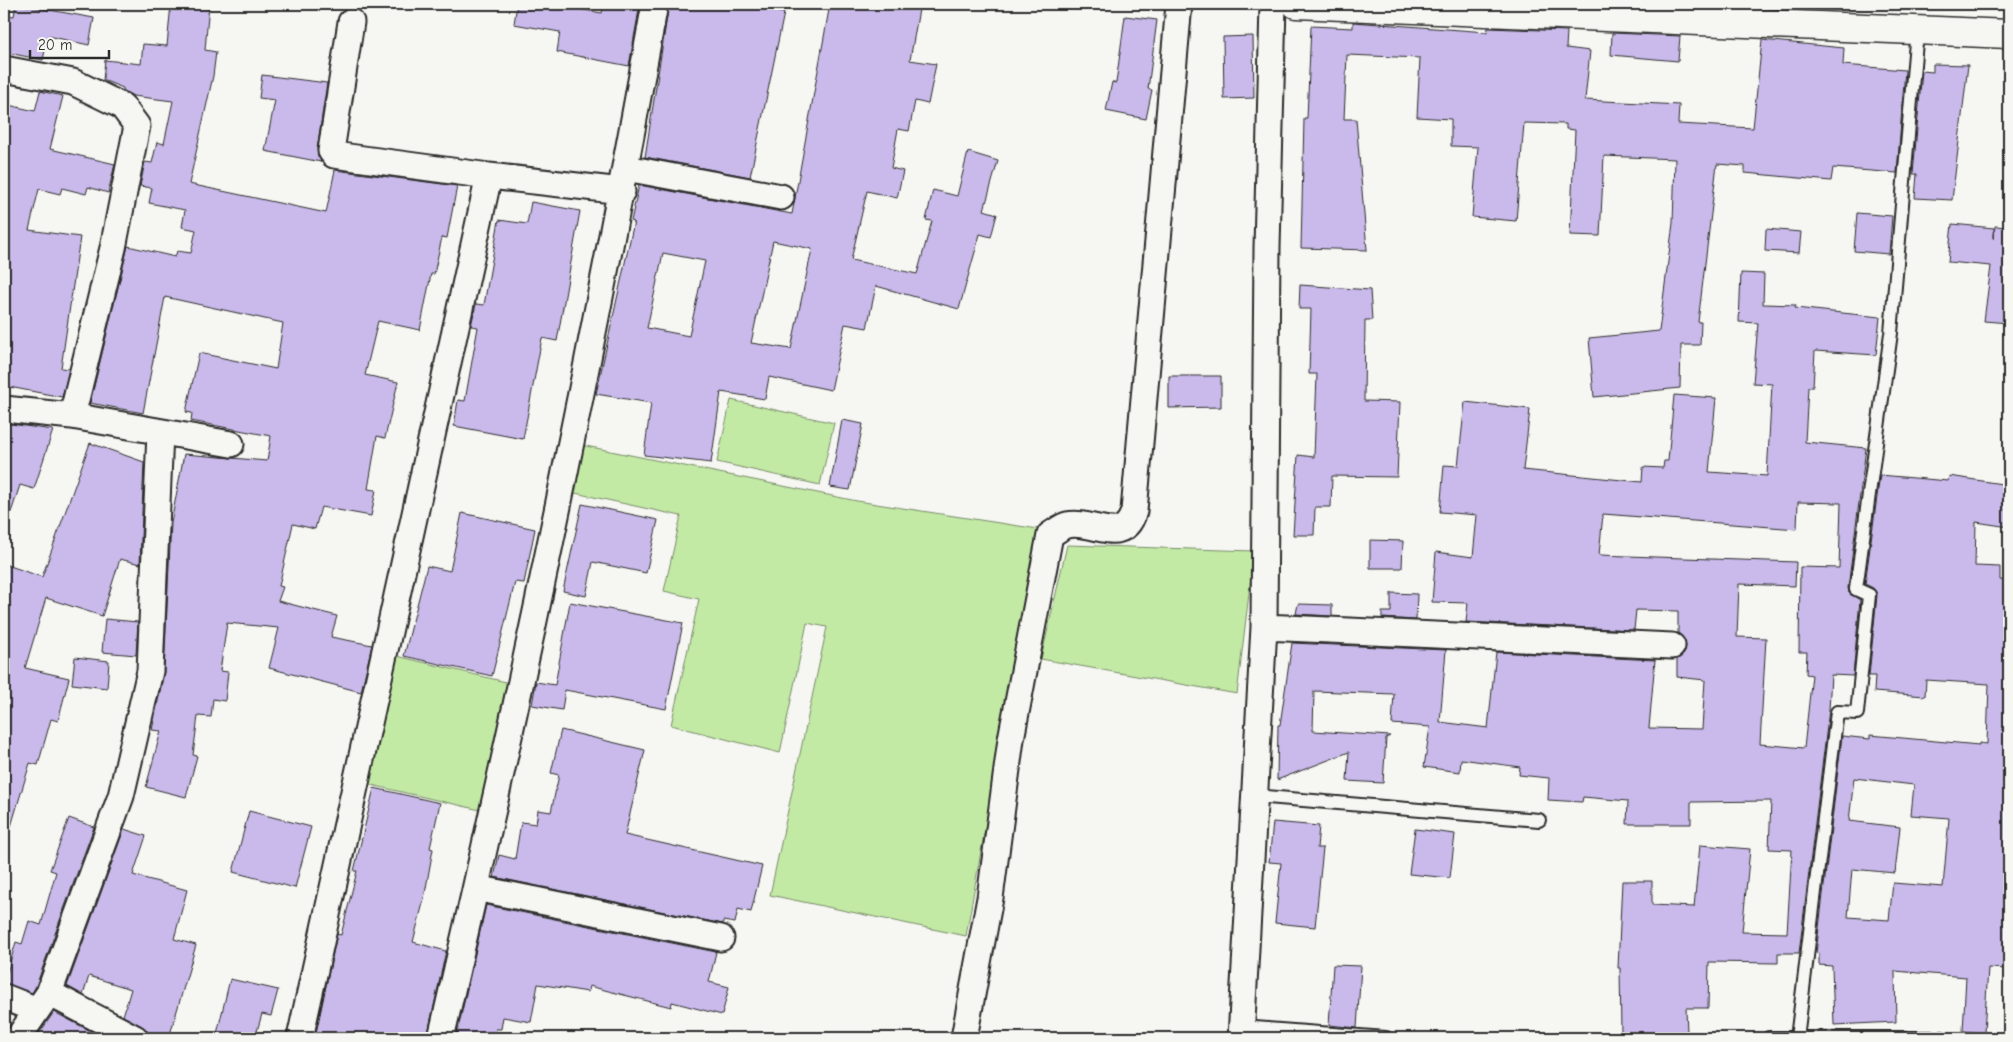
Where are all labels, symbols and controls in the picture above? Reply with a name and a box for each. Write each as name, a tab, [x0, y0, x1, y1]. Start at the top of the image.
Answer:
scale bar	[30, 28, 109, 60]
text: 20 m	[38, 36, 72, 54]

